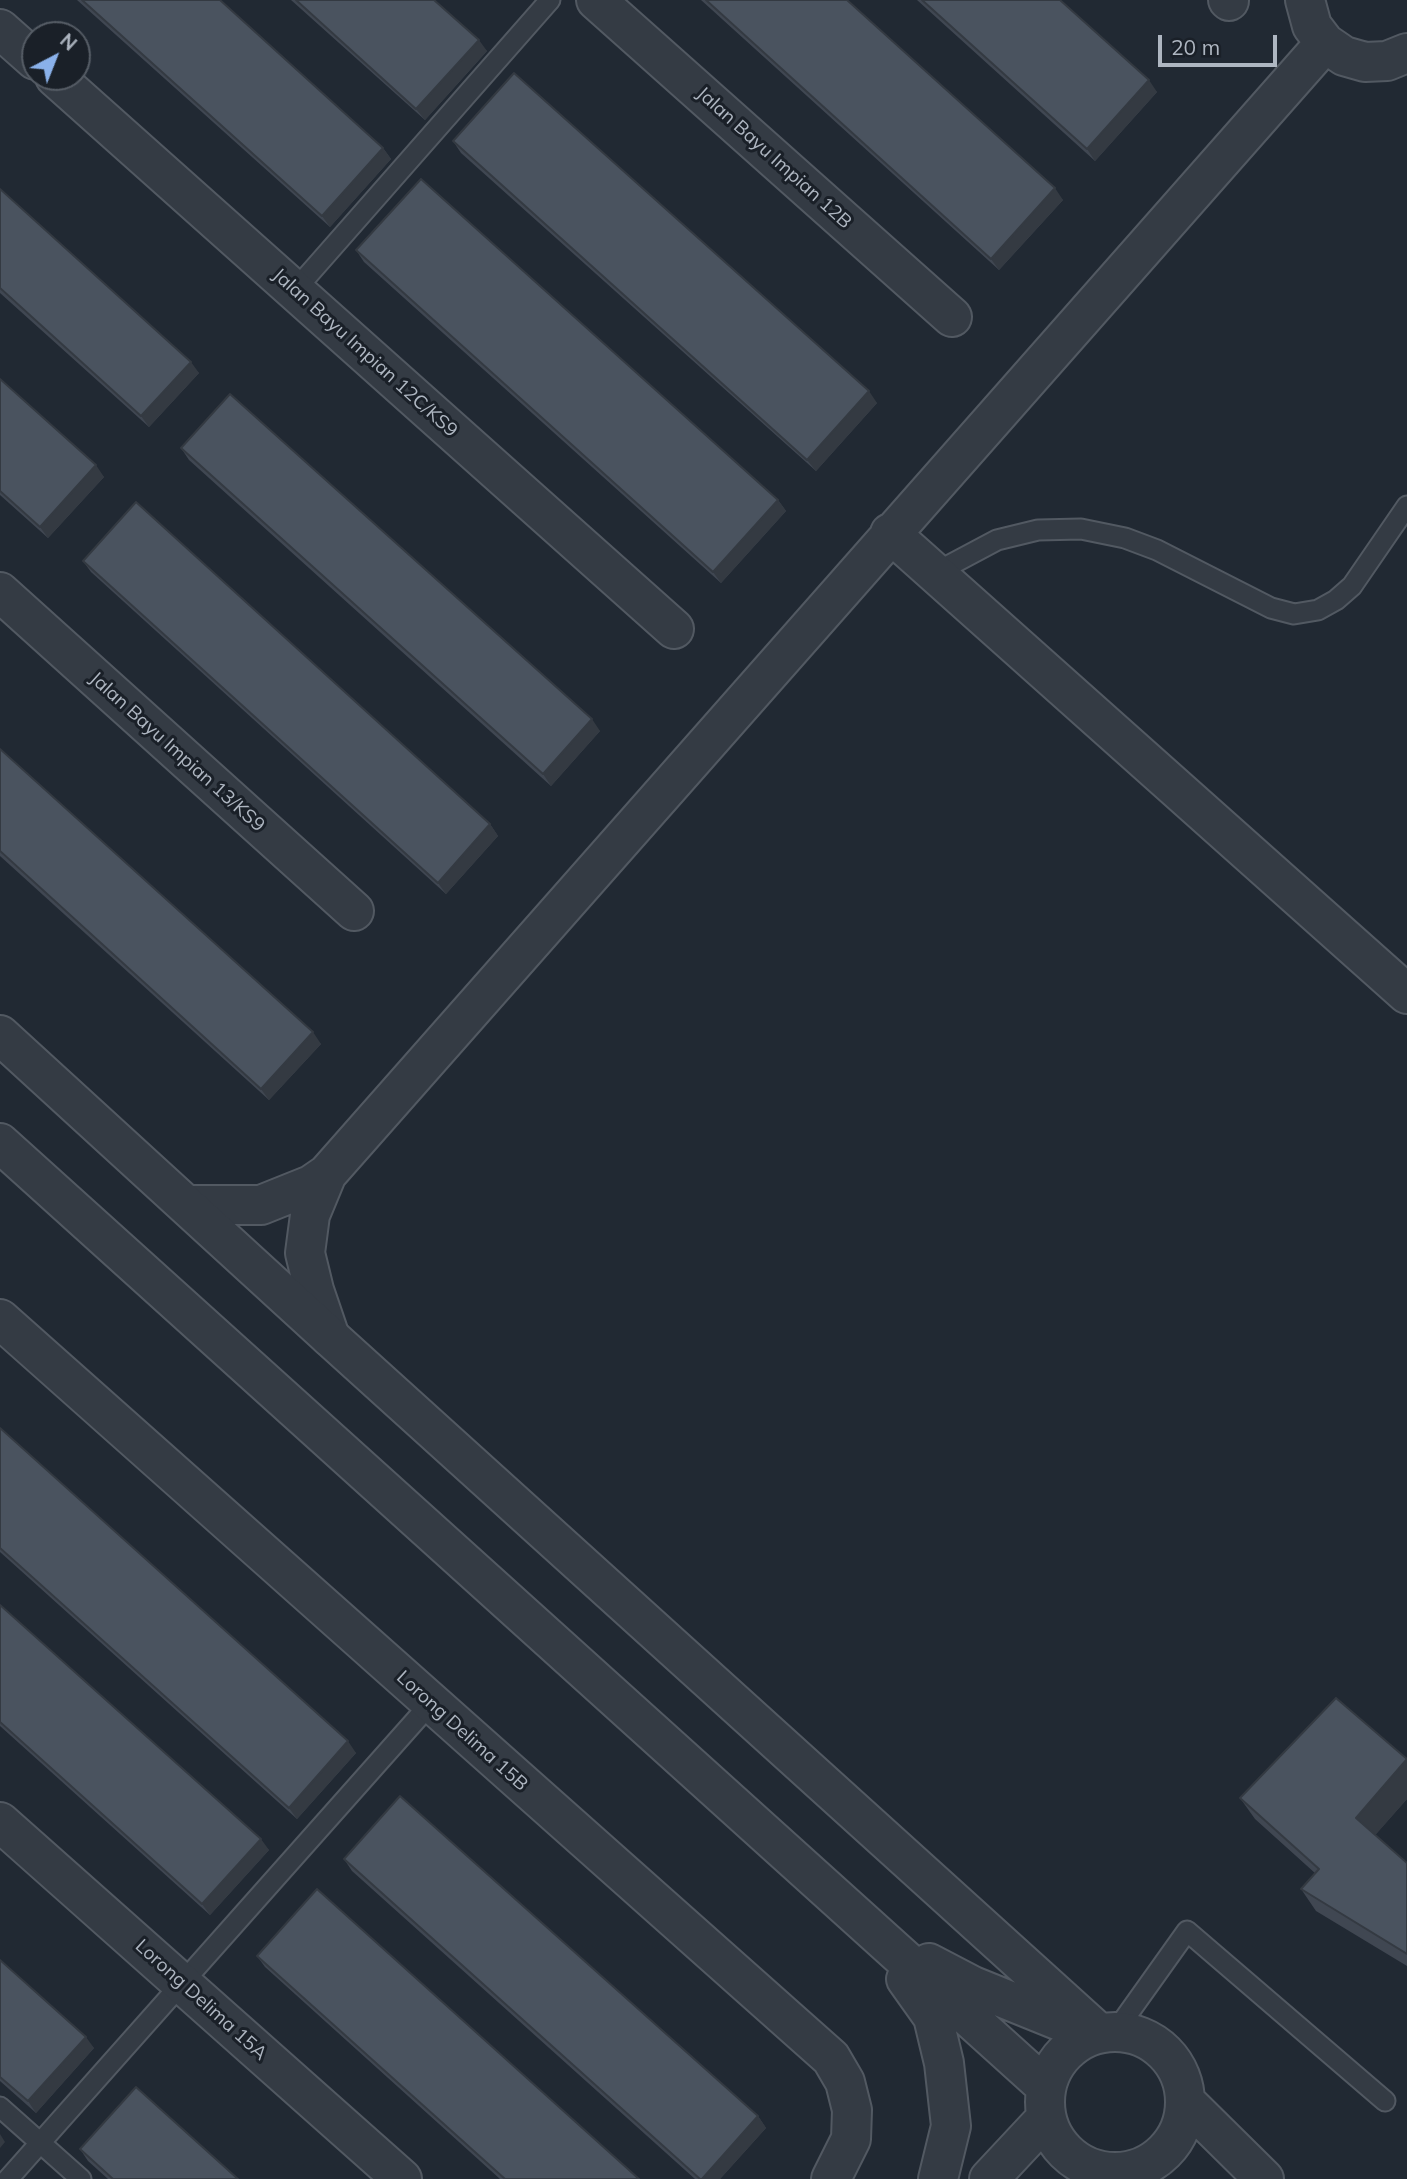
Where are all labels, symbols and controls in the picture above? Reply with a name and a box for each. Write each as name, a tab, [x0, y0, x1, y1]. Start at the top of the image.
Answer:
north arrow	[21, 21, 91, 91]
scale bar	[1162, 21, 1281, 65]
text: N	[55, 28, 82, 56]
text: 20 m	[1171, 34, 1220, 60]
street label: Jalan Bayu Impian 12B	[692, 82, 856, 234]
street label: Jalan Bayu Impian 12C/KS9	[268, 264, 462, 442]
street label: Jalan Bayu Impian 13/KS9	[85, 667, 269, 837]
street label: Lorong Delima 15B	[392, 1666, 532, 1796]
street label: Lorong Delima 15A	[130, 1935, 272, 2065]

